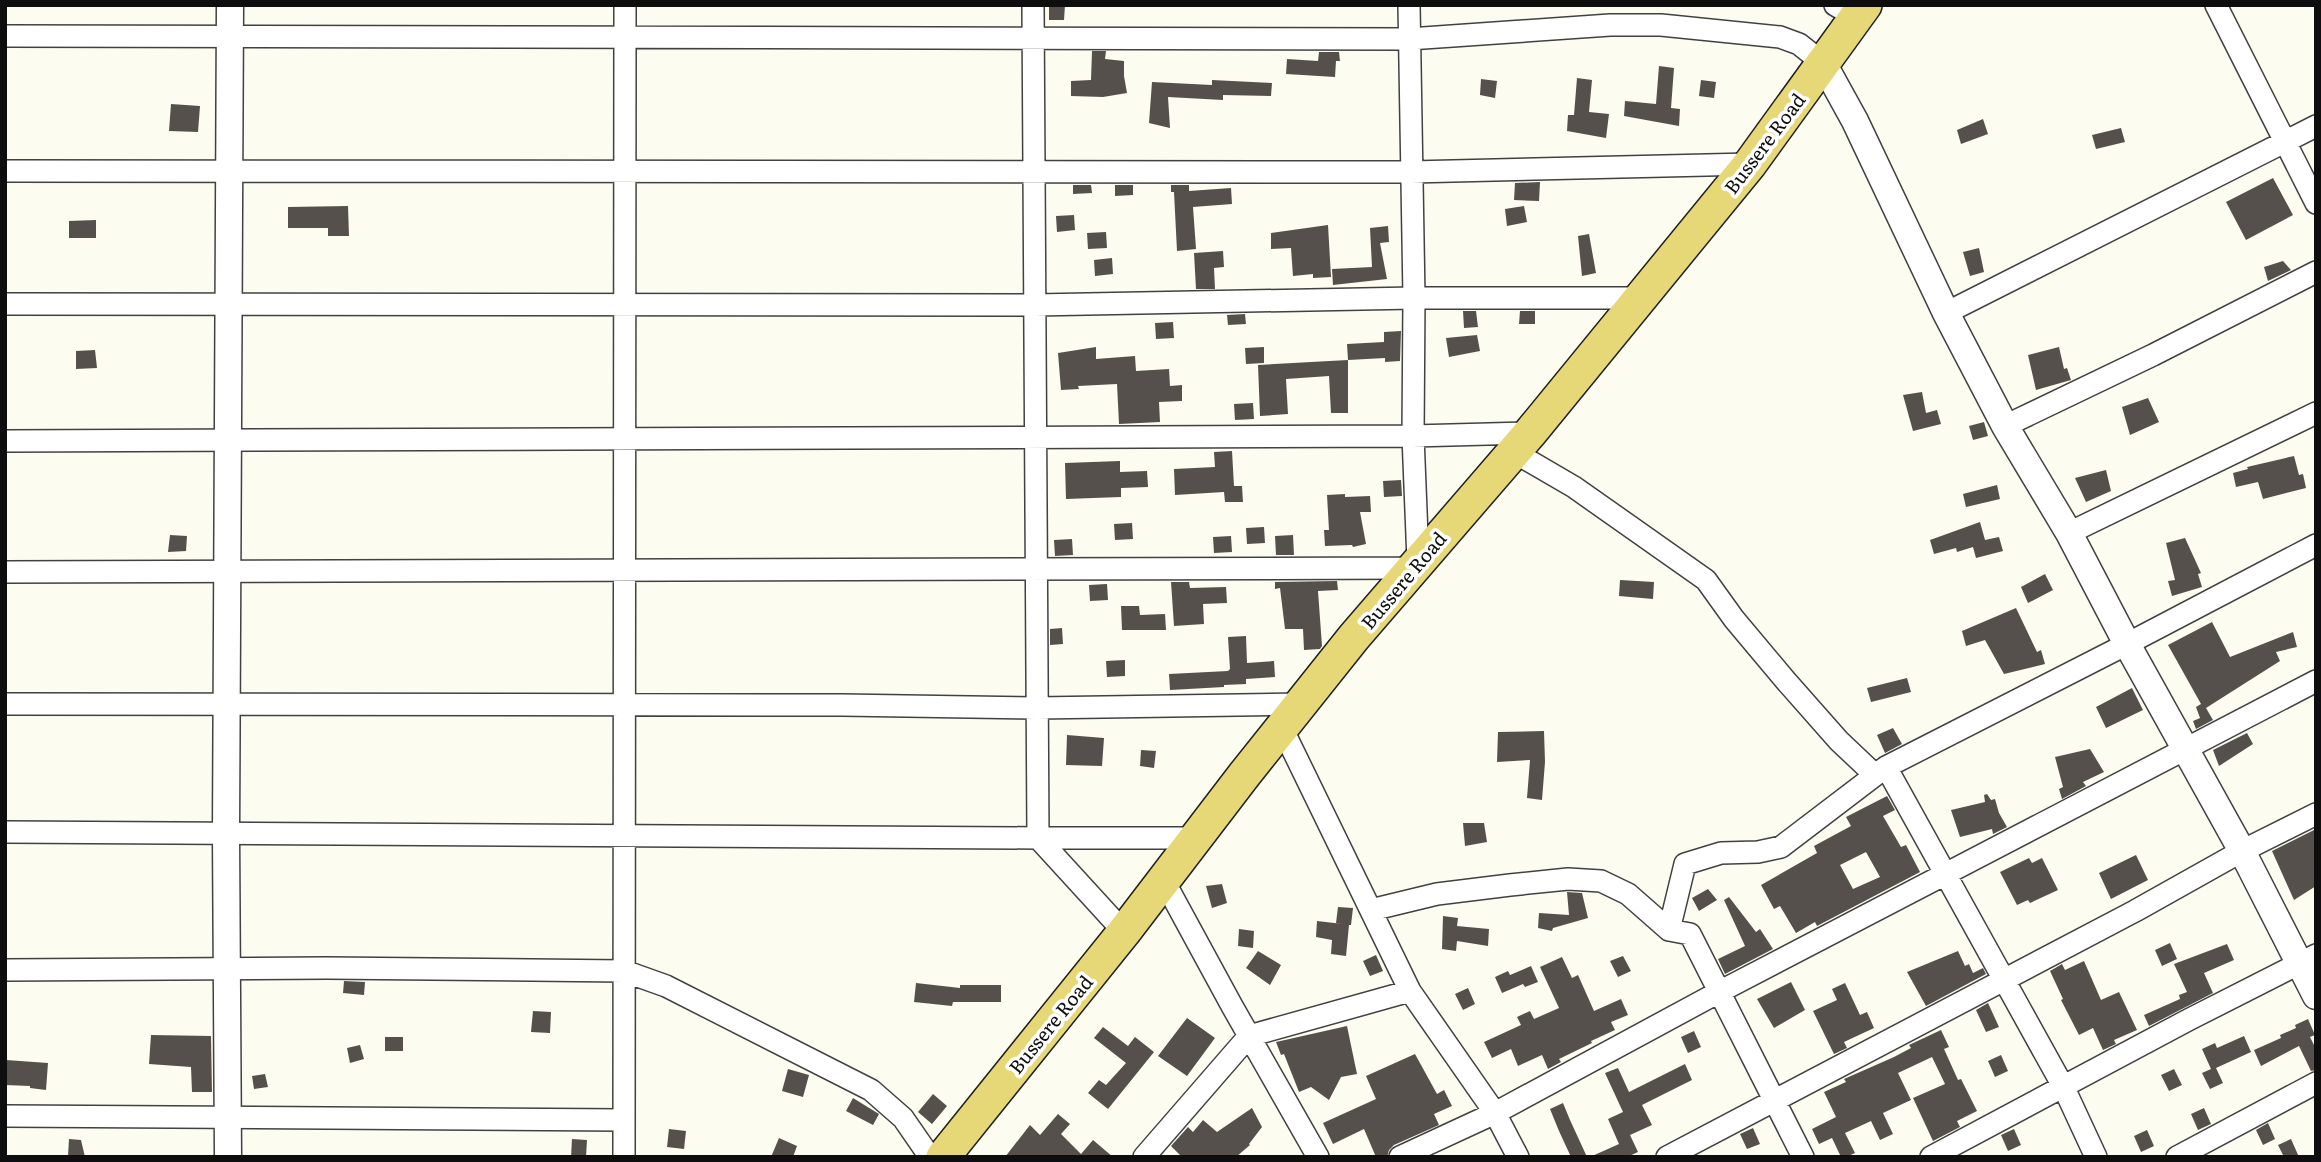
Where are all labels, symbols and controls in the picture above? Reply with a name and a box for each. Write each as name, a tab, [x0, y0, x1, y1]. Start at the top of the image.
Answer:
street label: Bussere Road	[1717, 86, 1812, 199]
street label: Bussere Road	[1354, 525, 1453, 635]
street label: Bussere Road	[1001, 968, 1099, 1079]

